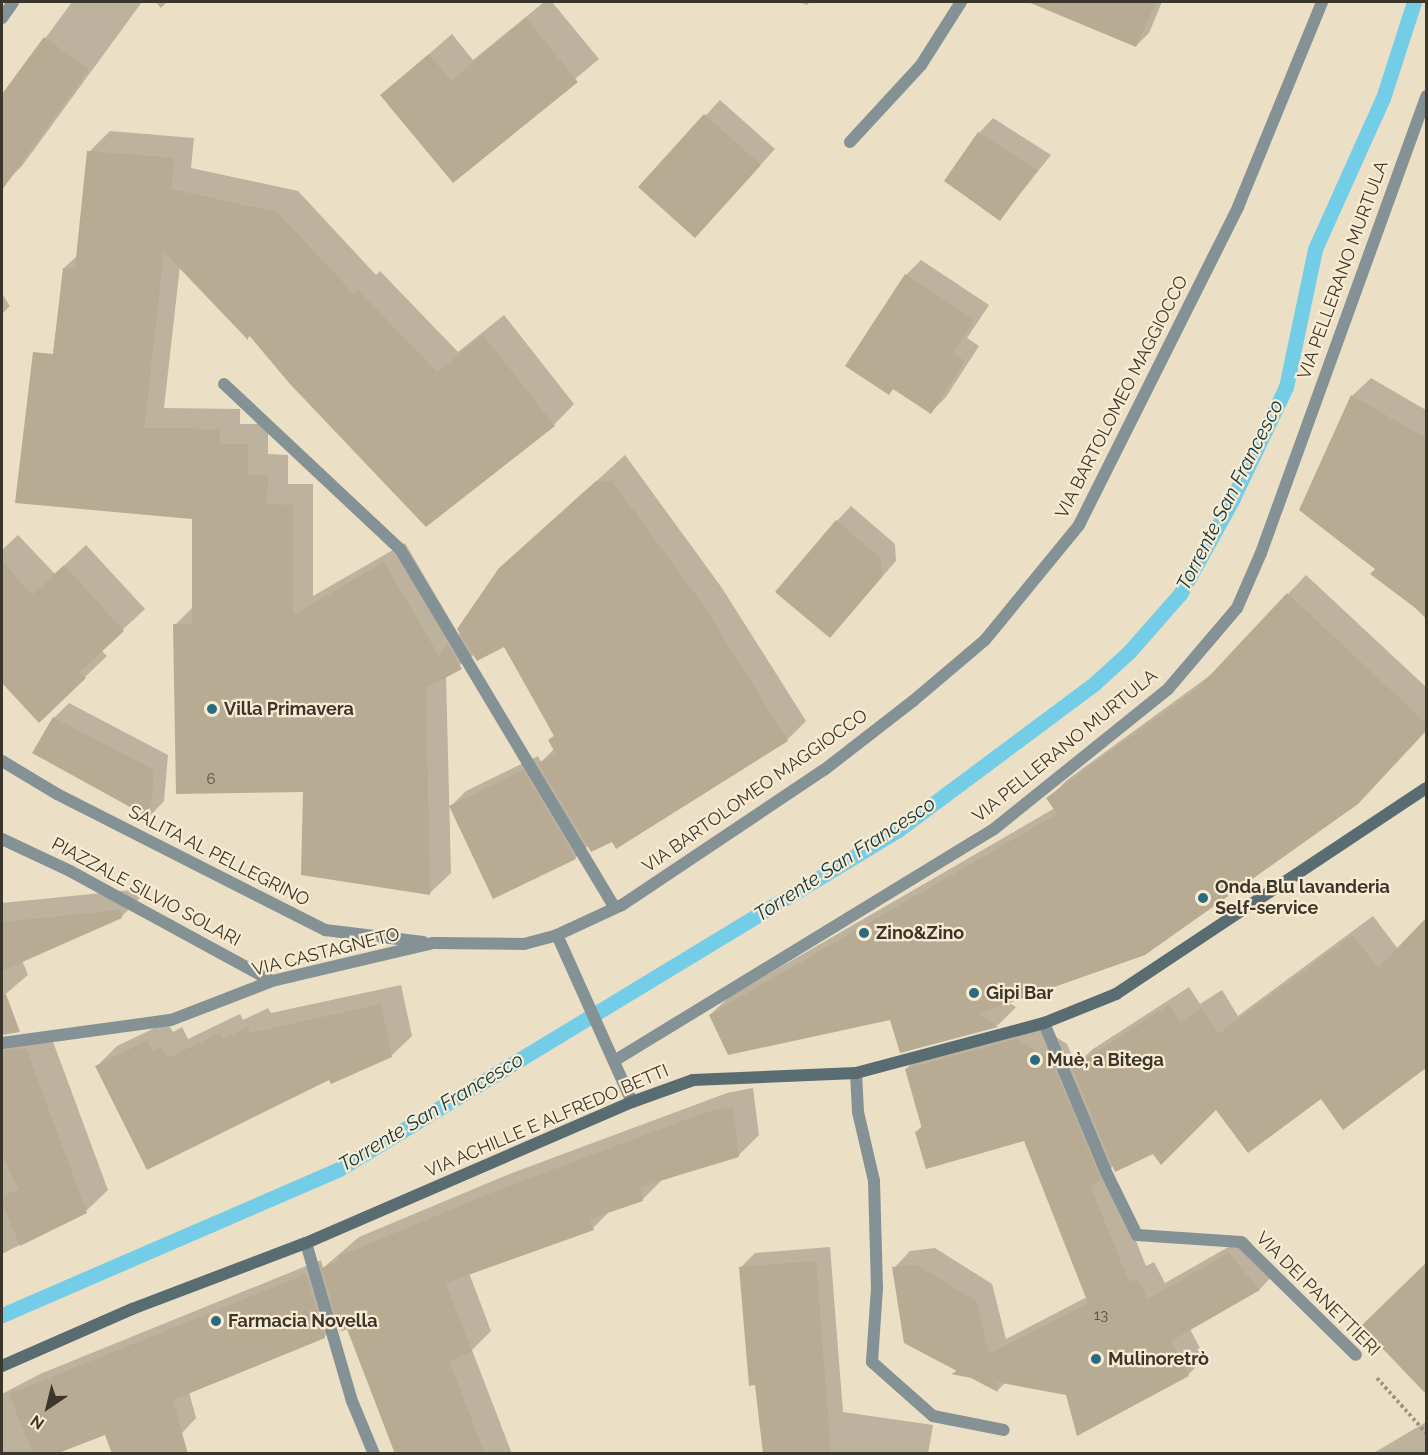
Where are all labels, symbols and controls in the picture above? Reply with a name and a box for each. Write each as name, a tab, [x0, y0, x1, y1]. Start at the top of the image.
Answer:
street label: VIA PELLERANO MURTULA	[1293, 157, 1393, 383]
street label: VIA BARTOLOMEO MAGGIOCCO	[1051, 272, 1193, 522]
water label: Torrente San Francesco	[1171, 396, 1289, 594]
street label: VIA PELLERANO MURTULA	[968, 665, 1162, 827]
place label: Villa Primavera	[224, 698, 354, 720]
marker: Villa Primavera	[205, 702, 219, 716]
street label: VIA BARTOLOMEO MAGGIOCCO	[638, 705, 872, 877]
house number: 6	[206, 771, 216, 789]
water label: Torrente San Francesco	[750, 792, 940, 926]
street label: SALITA AL PELLEGRINO	[124, 801, 314, 911]
street label: PIAZZALE SILVIO SOLARI	[48, 833, 244, 951]
place label: Onda Blu lavanderia Self-service	[1215, 877, 1390, 920]
marker: Onda Blu lavanderia Self-service	[1196, 891, 1210, 905]
place label: Zino&Zino	[876, 922, 964, 944]
street label: VIA CASTAGNETO	[250, 923, 402, 981]
marker: Zino&Zino	[857, 926, 871, 940]
place label: Gipi Bar	[986, 982, 1053, 1004]
marker: Gipi Bar	[967, 986, 981, 1000]
water label: Torrente San Francesco	[334, 1047, 528, 1177]
place label: Muè, a Bitega	[1047, 1049, 1164, 1071]
marker: Muè, a Bitega	[1028, 1053, 1042, 1067]
street label: VIA ACHILLE E ALFREDO BETTI	[421, 1060, 673, 1182]
street label: VIA DEI PANETTIERI	[1251, 1227, 1385, 1361]
house number: 13	[1094, 1307, 1108, 1325]
place label: Farmacia Novella	[228, 1310, 378, 1332]
marker: Farmacia Novella	[209, 1314, 223, 1328]
place label: Mulinoretrò	[1108, 1348, 1209, 1370]
marker: Mulinoretrò	[1089, 1352, 1103, 1366]
north arrow	[18, 1377, 78, 1437]
text: N	[27, 1411, 48, 1433]

